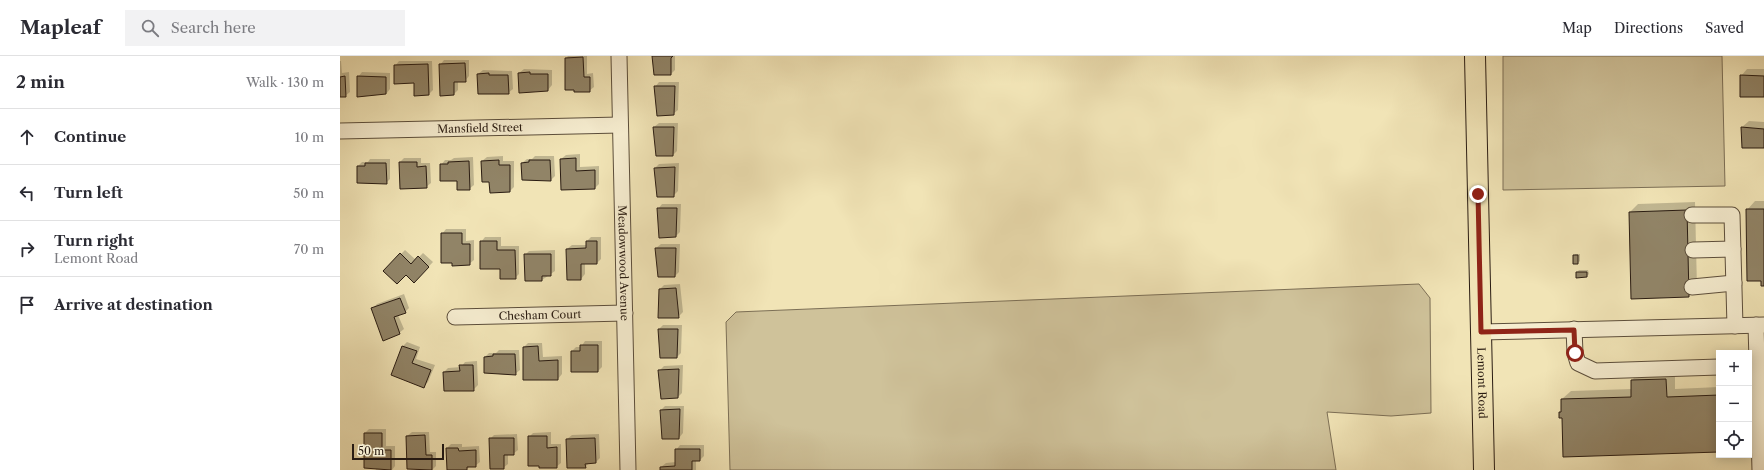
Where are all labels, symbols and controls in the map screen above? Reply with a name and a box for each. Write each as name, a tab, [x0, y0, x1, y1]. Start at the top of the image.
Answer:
search box	[125, 10, 405, 46]
text: Mapleaf	[20, 16, 101, 39]
icon: search	[139, 17, 161, 39]
text: Search here	[171, 18, 256, 37]
text: Map	[1562, 19, 1592, 37]
text: Directions	[1614, 19, 1683, 37]
text: Saved	[1705, 19, 1744, 37]
text: 2 min	[16, 72, 65, 92]
text: Walk · 130 m	[246, 74, 324, 90]
street label: Mansfield Street	[437, 120, 523, 136]
icon: ahead	[16, 126, 38, 148]
text: Continue	[54, 127, 126, 146]
text: 10 m	[295, 129, 324, 145]
icon: left	[16, 182, 38, 204]
text: Turn left	[54, 183, 123, 202]
text: 50 m	[293, 185, 324, 201]
route end	[1469, 185, 1487, 203]
street label: Meadowwood Avenue	[615, 205, 632, 321]
text: Turn right	[54, 231, 134, 250]
icon: right	[16, 238, 38, 260]
text: 70 m	[294, 241, 324, 257]
text: Lemont Road	[54, 250, 138, 266]
icon: arrive	[16, 294, 38, 316]
text: Arrive at destination	[54, 295, 213, 314]
street label: Chesham Court	[498, 307, 582, 323]
route start	[1566, 344, 1584, 362]
street label: Lemont Road	[1474, 347, 1490, 419]
map controls	[1716, 350, 1752, 458]
button: +	[1716, 350, 1752, 386]
button: −	[1716, 386, 1752, 422]
button: locate	[1716, 422, 1752, 458]
scale bar	[352, 442, 444, 461]
text: 50 m	[358, 444, 384, 458]

